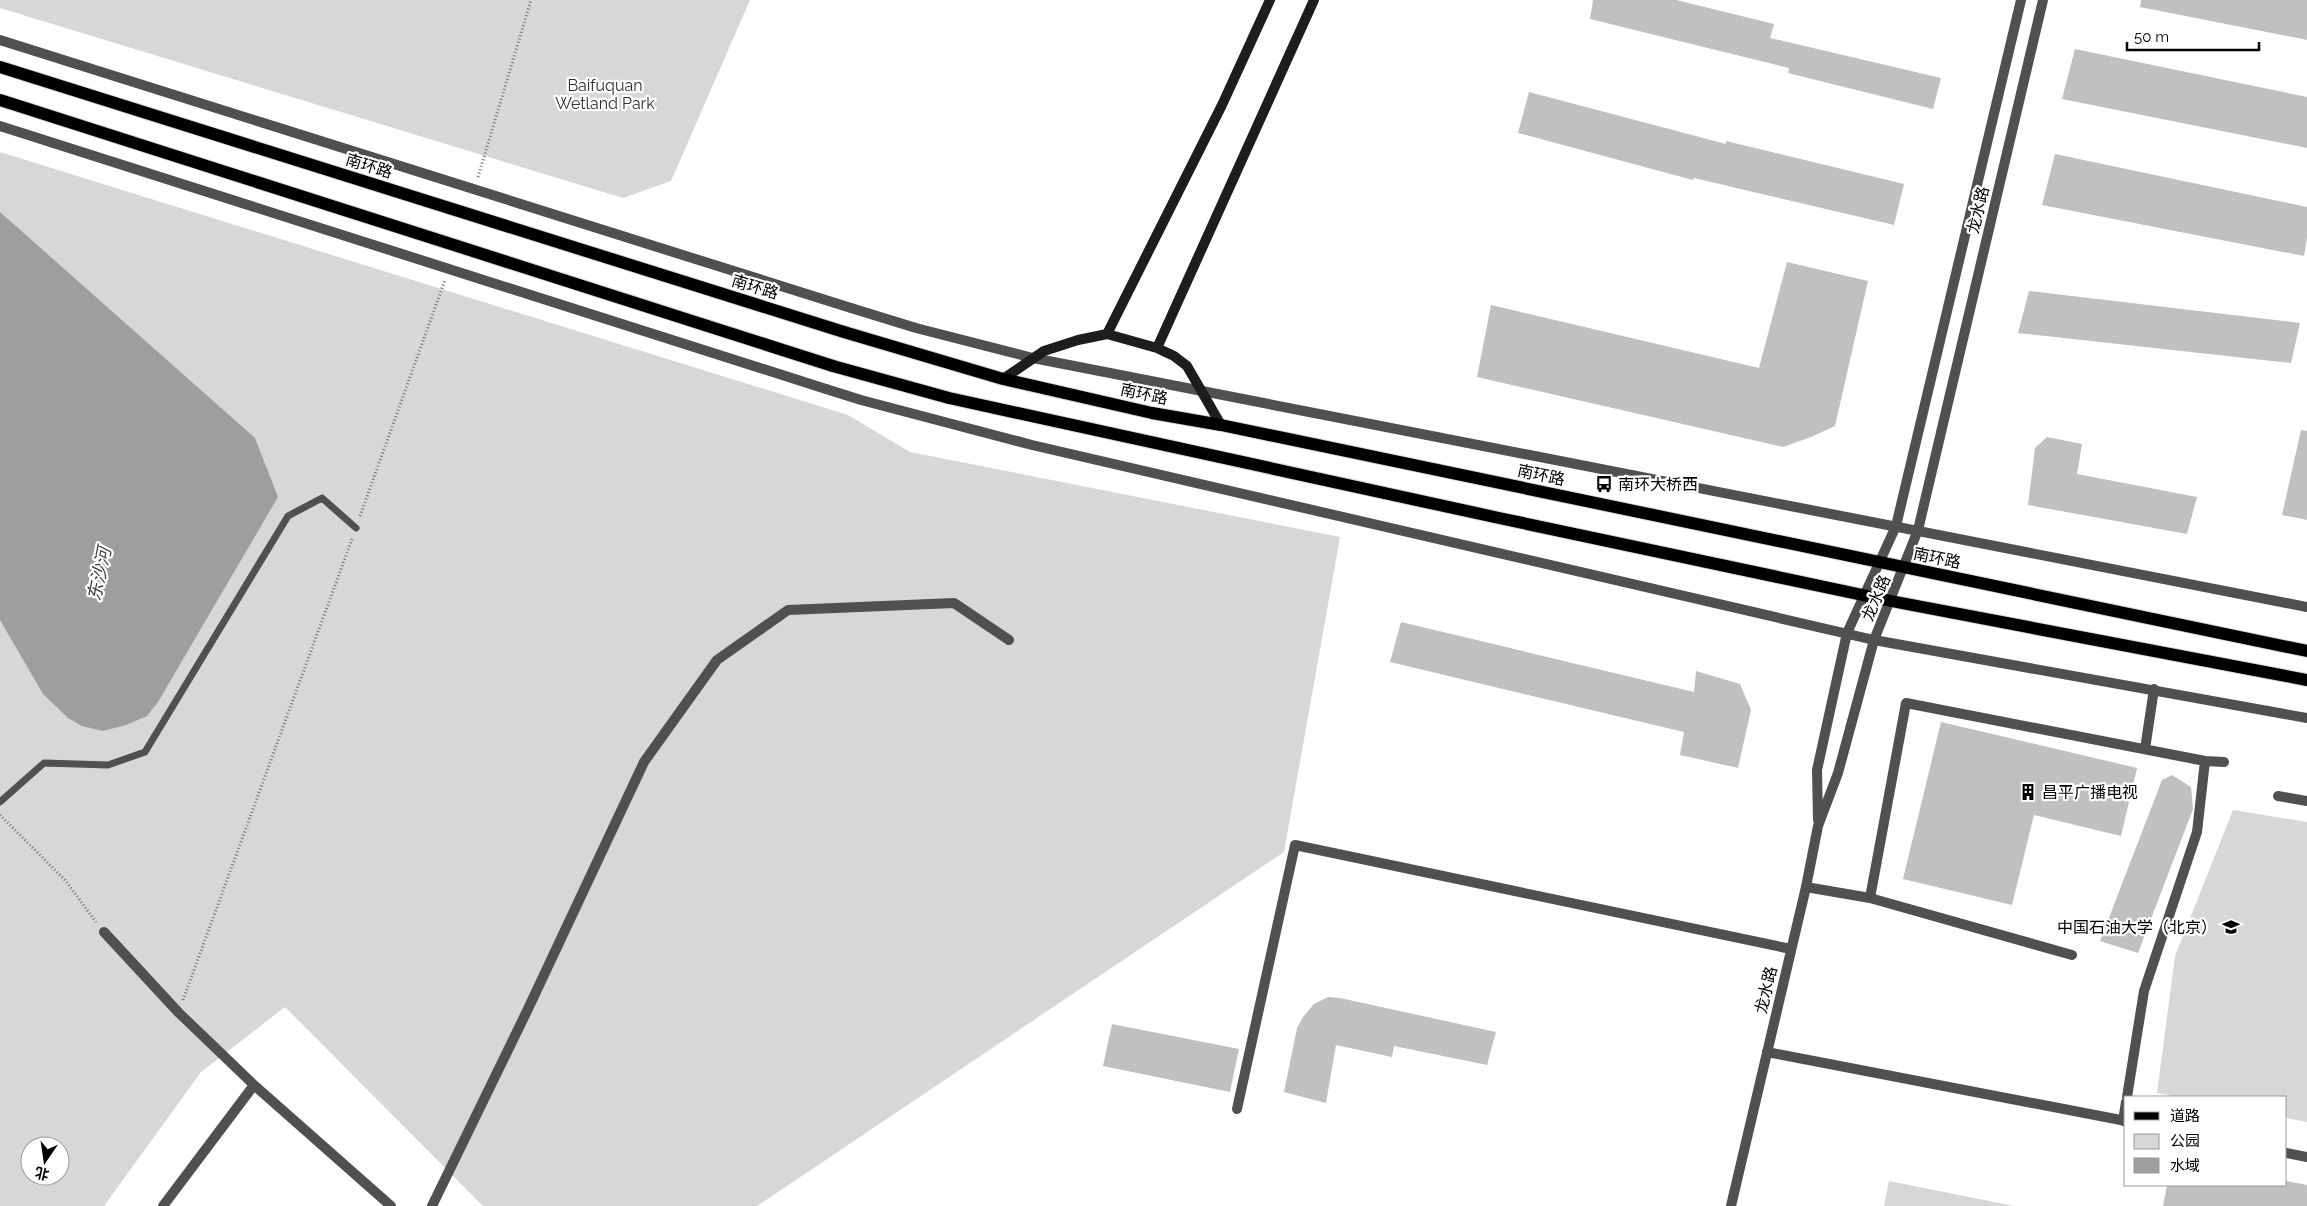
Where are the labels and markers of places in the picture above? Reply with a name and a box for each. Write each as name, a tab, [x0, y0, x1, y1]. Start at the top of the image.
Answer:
bus stop icon: 南环大桥西	[1594, 474, 1614, 494]
place label: 南环大桥西	[1618, 475, 1698, 494]
building icon: 昌平广播电视	[2018, 782, 2038, 802]
place label: 昌平广播电视	[2042, 783, 2138, 802]
school or university icon: 中国石油大学（北京）	[2221, 917, 2241, 937]
place label: 中国石油大学（北京）	[2057, 918, 2217, 937]

